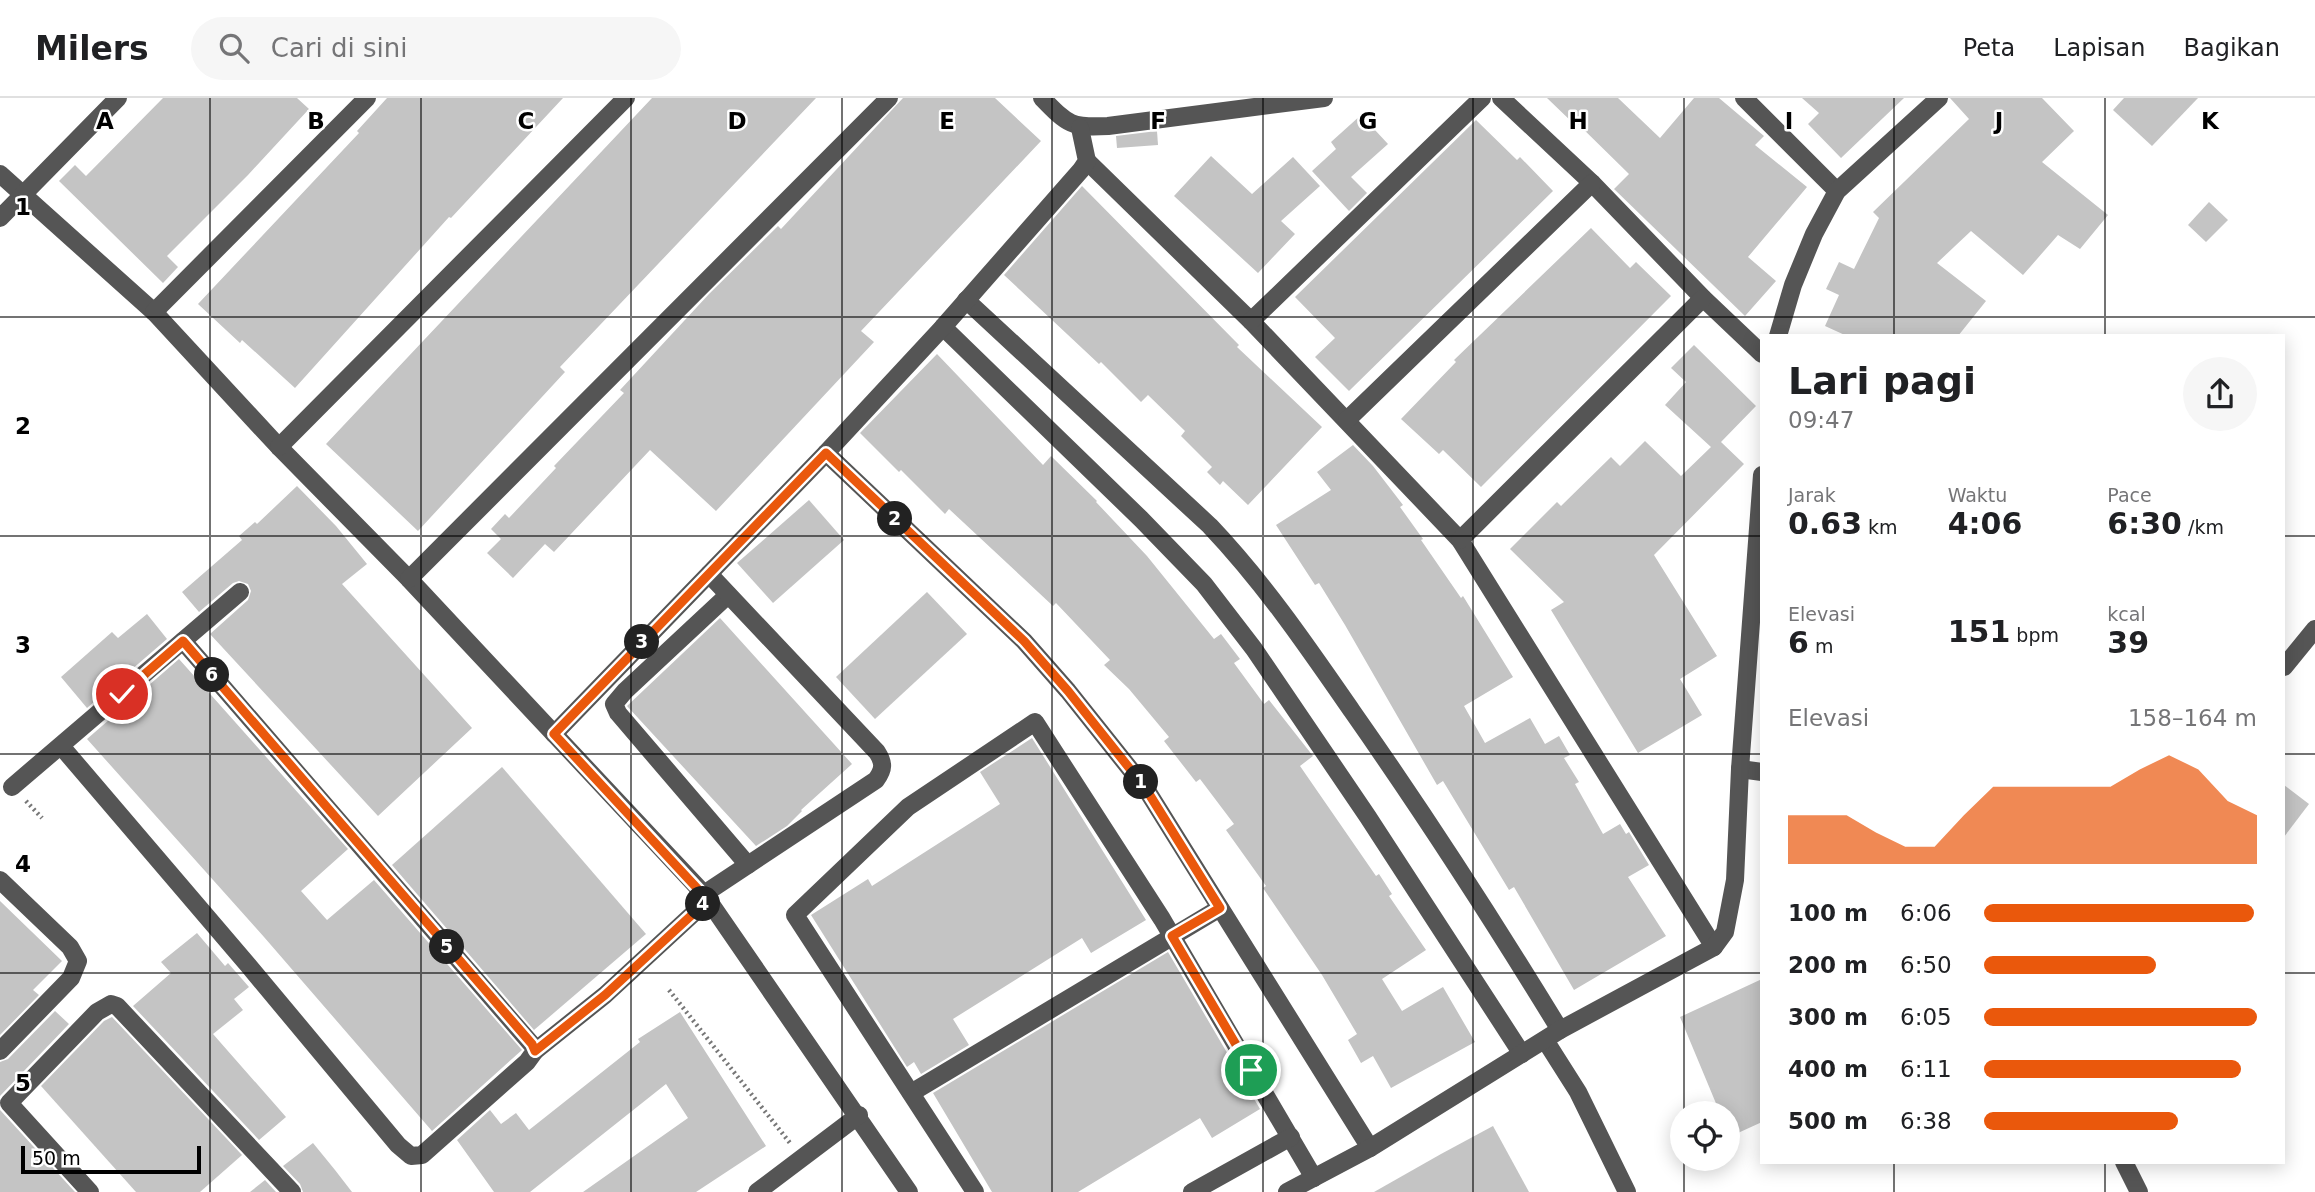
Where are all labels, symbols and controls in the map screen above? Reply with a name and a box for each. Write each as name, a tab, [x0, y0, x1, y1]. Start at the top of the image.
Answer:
search box	[191, 17, 681, 80]
text: Milers	[35, 29, 149, 68]
icon: search	[215, 29, 253, 67]
text: Cari di sini	[271, 33, 408, 63]
text: Peta	[1963, 34, 2015, 62]
text: Lapisan	[2053, 34, 2146, 62]
text: Bagikan	[2184, 34, 2280, 62]
text: A	[96, 108, 114, 134]
text: B	[307, 108, 325, 134]
text: C	[518, 108, 534, 134]
text: D	[727, 108, 747, 134]
text: E	[939, 108, 955, 134]
text: F	[1150, 108, 1166, 134]
text: G	[1359, 108, 1377, 134]
text: H	[1568, 108, 1588, 134]
text: I	[1785, 108, 1793, 134]
text: J	[1993, 108, 2003, 134]
text: K	[2201, 108, 2220, 134]
text: 1	[15, 194, 31, 220]
button: share	[2183, 357, 2257, 431]
text: Lari pagi	[1788, 359, 1976, 403]
text: 09:47	[1788, 407, 1854, 433]
text: 2	[15, 413, 31, 439]
text: Jarak	[1788, 484, 1836, 506]
text: Waktu	[1948, 484, 2007, 506]
text: Pace	[2107, 484, 2152, 506]
pin: 2	[878, 502, 912, 536]
text: 0.63	[1788, 506, 1862, 541]
text: 4:06	[1948, 506, 2022, 541]
text: 6:30	[2107, 506, 2182, 541]
text: 2	[888, 507, 901, 529]
text: km	[1862, 516, 1898, 538]
text: /km	[2182, 516, 2224, 538]
text: Elevasi	[1788, 603, 1855, 625]
text: kcal	[2107, 603, 2146, 625]
text: 151	[1948, 614, 2010, 649]
pin: 3	[624, 624, 660, 660]
text: bpm	[2010, 624, 2059, 646]
text: 6	[1788, 625, 1809, 660]
text: 39	[2107, 625, 2149, 660]
text: 3	[635, 630, 648, 652]
text: 3	[15, 632, 31, 658]
text: m	[1809, 635, 1833, 657]
pin: 6	[194, 658, 230, 692]
text: 6	[205, 663, 218, 685]
pin	[92, 664, 152, 724]
icon: check	[103, 675, 141, 713]
text: Elevasi	[1788, 705, 1869, 731]
text: 158–164 m	[2128, 705, 2257, 731]
pin: 1	[1124, 764, 1158, 800]
text: 1	[1134, 770, 1147, 792]
text: 4	[15, 851, 31, 877]
pin: 4	[686, 886, 720, 922]
text: 4	[696, 892, 709, 914]
text: 100 m	[1788, 900, 1868, 926]
text: 6:06	[1900, 900, 1952, 926]
pin: 5	[430, 930, 464, 964]
text: 5	[440, 935, 453, 957]
text: 200 m	[1788, 952, 1868, 978]
text: 6:50	[1900, 952, 1952, 978]
text: 300 m	[1788, 1004, 1868, 1030]
text: 6:05	[1900, 1004, 1952, 1030]
pin	[1221, 1040, 1281, 1100]
icon: arrive	[1232, 1051, 1270, 1089]
text: 400 m	[1788, 1056, 1868, 1082]
text: 6:11	[1900, 1056, 1952, 1082]
text: 5	[15, 1070, 31, 1096]
map controls	[1670, 1101, 1740, 1171]
button: locate	[1670, 1101, 1740, 1171]
text: 500 m	[1788, 1108, 1868, 1134]
text: 6:38	[1900, 1108, 1952, 1134]
scale bar	[21, 1143, 201, 1175]
text: 50 m	[32, 1147, 81, 1169]

